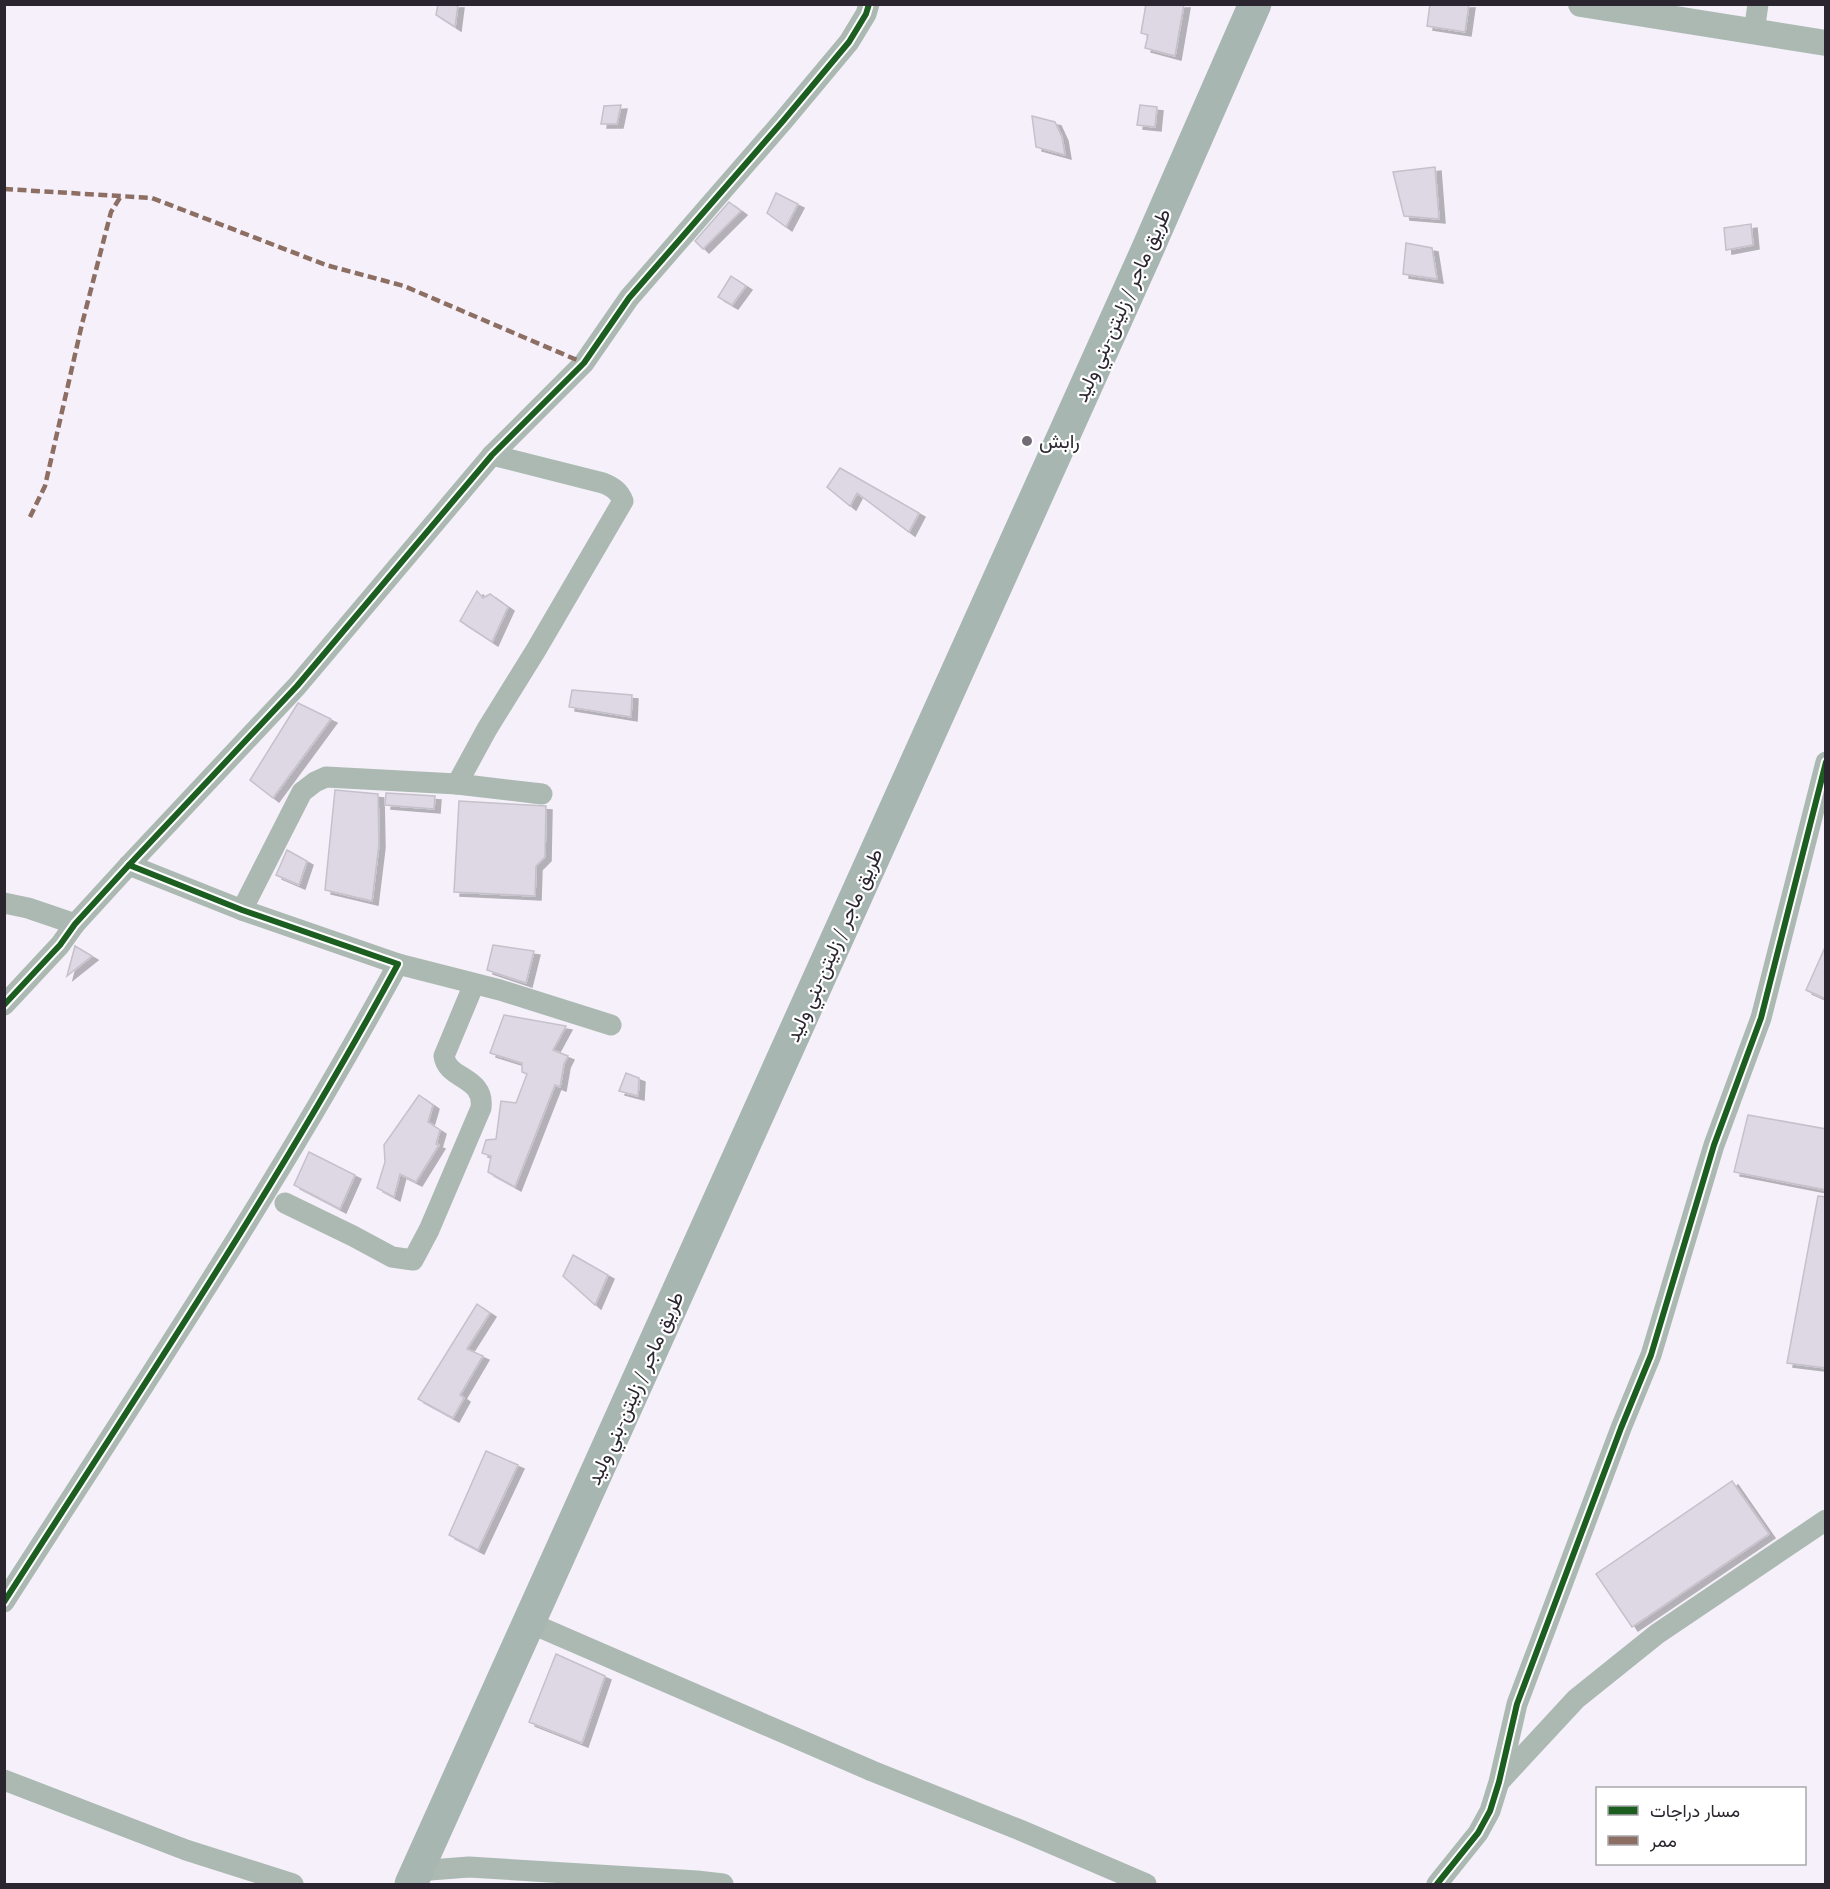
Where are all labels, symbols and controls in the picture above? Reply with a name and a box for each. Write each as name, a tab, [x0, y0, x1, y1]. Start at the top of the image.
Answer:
street label: طريق ماجر / زليتن-بني وليد	[1067, 204, 1180, 407]
place label: رابش	[1039, 427, 1080, 455]
marker: رابش	[1020, 434, 1034, 448]
street label: طريق ماجر / زليتن-بني وليد	[779, 844, 892, 1047]
street label: طريق ماجر / زليتن-بني وليد	[580, 1287, 693, 1490]
legend	[1596, 1787, 1806, 1865]
text: مسار دراجات	[1650, 1798, 1740, 1823]
text: ممر	[1649, 1828, 1677, 1853]

